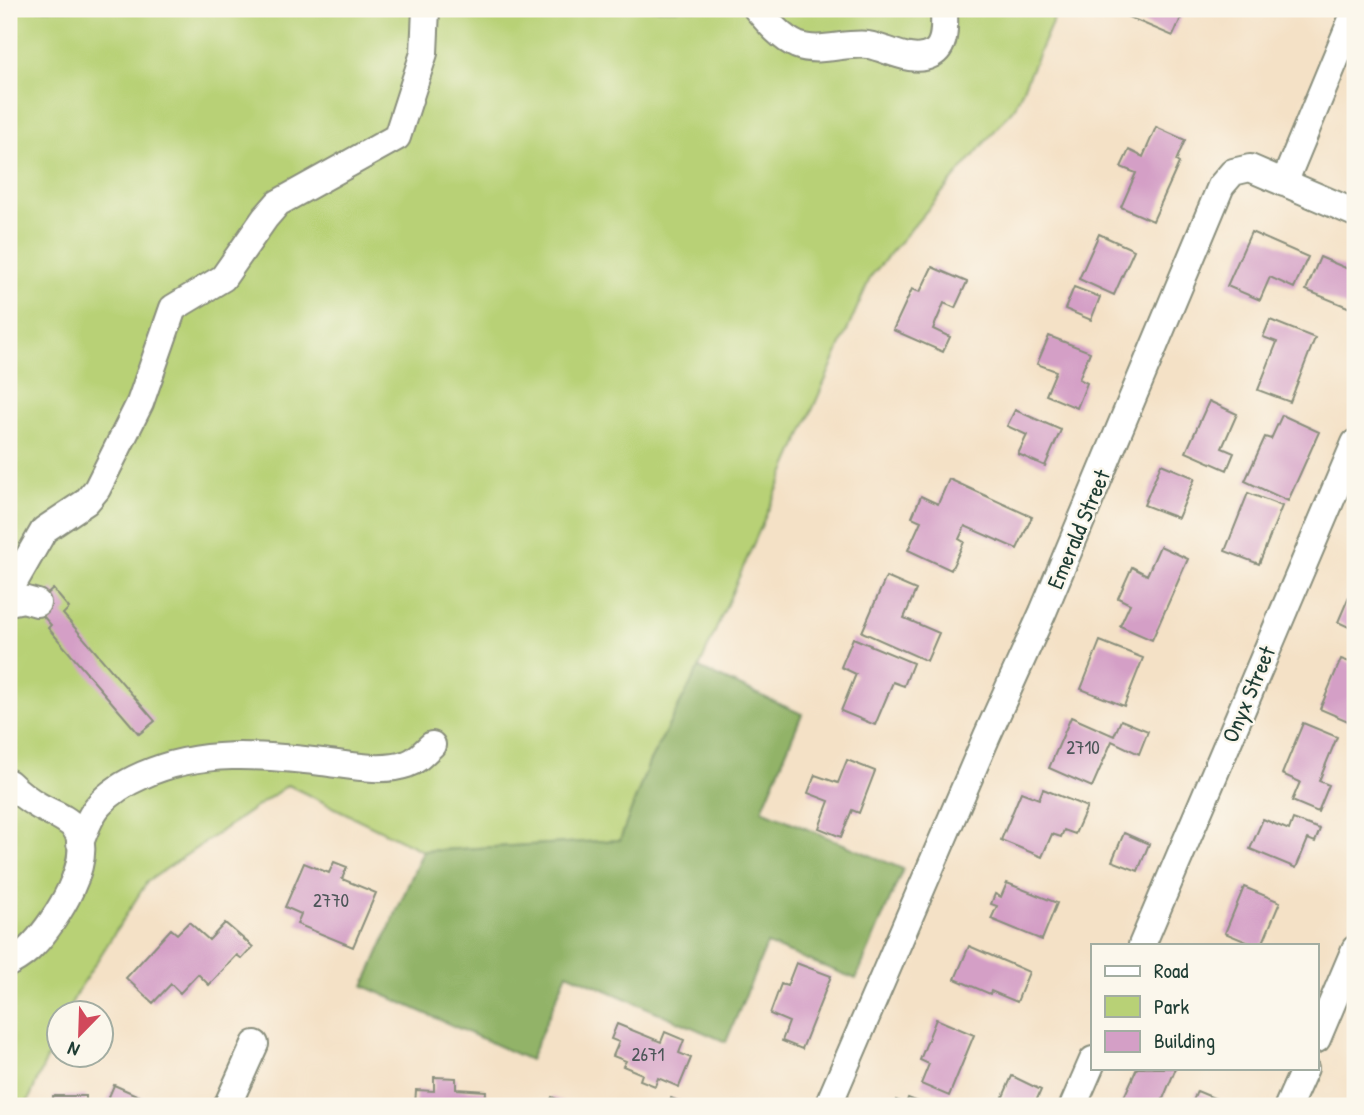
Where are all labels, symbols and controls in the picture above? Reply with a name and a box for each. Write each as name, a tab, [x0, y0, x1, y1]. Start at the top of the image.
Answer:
street label: Emerald Street	[1039, 464, 1117, 593]
street label: Onyx Street	[1214, 640, 1283, 747]
house number: 2710	[1066, 734, 1100, 760]
house number: 2770	[313, 887, 349, 913]
legend	[1091, 944, 1318, 1070]
text: Road	[1154, 956, 1188, 985]
text: Park	[1154, 992, 1189, 1021]
north arrow	[46, 1000, 116, 1070]
text: Building	[1154, 1026, 1215, 1055]
text: N	[64, 1036, 83, 1064]
house number: 2671	[632, 1041, 664, 1067]

